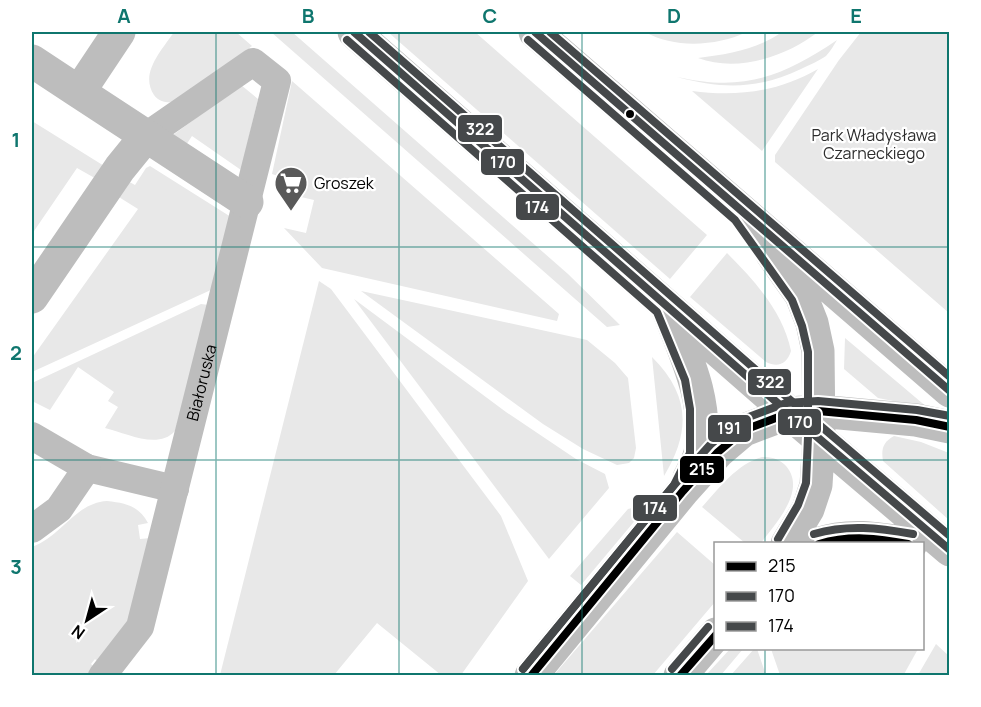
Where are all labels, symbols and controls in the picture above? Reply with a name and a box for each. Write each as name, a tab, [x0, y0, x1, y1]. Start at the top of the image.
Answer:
text: A	[117, 2, 131, 29]
text: B	[302, 2, 315, 29]
text: C	[483, 2, 497, 29]
text: D	[667, 2, 681, 29]
text: E	[850, 2, 862, 29]
unlabelled marker	[624, 108, 636, 120]
line badge: 322	[457, 114, 503, 143]
text: 322	[466, 118, 494, 140]
park label: Park Władysława Czarneckiego	[812, 124, 936, 164]
text: 1	[12, 126, 20, 153]
line badge: 170	[480, 148, 525, 176]
text: 170	[490, 151, 516, 173]
supermarket icon: Groszek	[273, 165, 309, 212]
place label: Groszek	[314, 172, 375, 194]
line badge: 174	[515, 193, 560, 221]
text: 174	[525, 196, 549, 218]
text: 2	[10, 339, 22, 366]
street label: Białoruska	[181, 342, 222, 423]
line badge: 322	[747, 368, 792, 396]
text: 322	[756, 371, 784, 393]
line badge: 170	[777, 408, 822, 436]
text: 170	[787, 411, 813, 433]
line badge: 191	[707, 414, 752, 443]
text: 191	[717, 417, 741, 439]
line badge: 215	[679, 455, 725, 484]
text: 215	[689, 458, 715, 480]
line badge: 174	[632, 494, 678, 522]
text: 174	[643, 497, 667, 519]
legend	[714, 542, 924, 650]
text: 3	[10, 553, 22, 580]
text: 215	[768, 553, 796, 577]
text: 170	[768, 583, 795, 607]
north arrow	[57, 590, 117, 650]
text: 174	[768, 613, 794, 637]
text: N	[67, 620, 89, 644]

